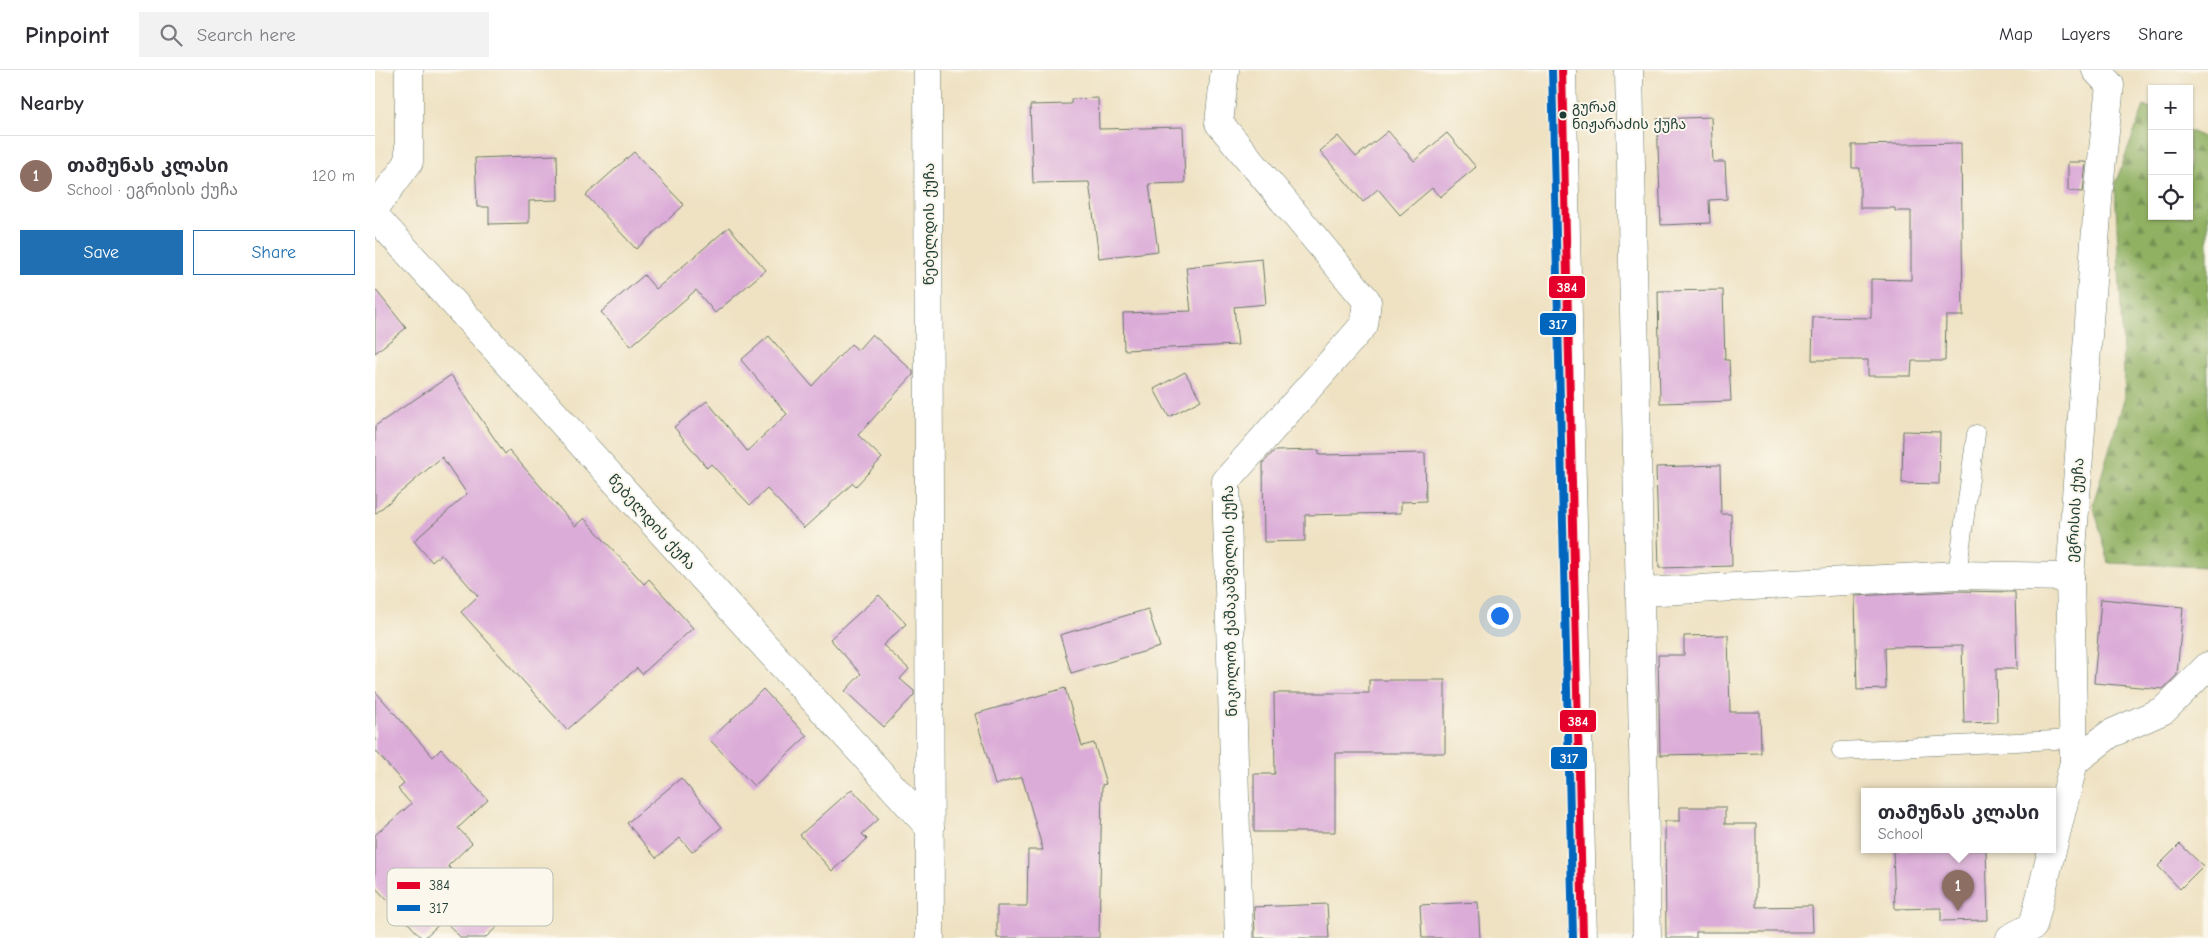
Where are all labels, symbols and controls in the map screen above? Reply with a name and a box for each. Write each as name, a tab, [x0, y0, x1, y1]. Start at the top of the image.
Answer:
search box	[139, 12, 489, 57]
text: Pinpoint	[25, 21, 109, 49]
icon: search	[157, 21, 185, 49]
text: Search here	[197, 24, 296, 46]
text: Map	[1999, 24, 2033, 45]
text: Layers	[2061, 24, 2110, 45]
text: Share	[2138, 24, 2183, 45]
map controls	[2148, 85, 2193, 220]
button: +	[2148, 85, 2193, 130]
text: Nearby	[20, 91, 84, 115]
place label: გურამ ნიჟარაძის ქუჩა	[1572, 99, 1686, 133]
marker: გურამ ნიჟარაძის ქუჩა	[1558, 110, 1568, 120]
button: −	[2148, 130, 2193, 175]
text: თამუნას კლასი	[67, 155, 229, 177]
street label: წებელდის ქუჩა	[920, 163, 938, 285]
text: 1	[33, 167, 39, 185]
text: 120 m	[312, 167, 355, 185]
button: locate	[2148, 175, 2193, 220]
text: School · ეგრისის ქუჩა	[67, 181, 238, 199]
button: Save	[20, 230, 183, 275]
button: Share	[193, 230, 355, 275]
line badge: 384	[1548, 275, 1586, 299]
text: 384	[1557, 279, 1578, 296]
line badge: 317	[1539, 312, 1577, 336]
text: 317	[1549, 316, 1568, 333]
street label: ეგრისის ქუჩა	[2062, 457, 2088, 563]
street label: წებელდის ქუჩა	[604, 470, 700, 574]
street label: ნიკოლოზ ქაშაკაშვილის ქუჩა	[1219, 485, 1241, 717]
your location	[1487, 603, 1513, 629]
line badge: 384	[1559, 709, 1597, 733]
text: 384	[1568, 713, 1589, 730]
line badge: 317	[1550, 746, 1588, 770]
text: 317	[1560, 750, 1579, 767]
popup	[1861, 788, 2056, 853]
text: თამუნას კლასი	[1878, 802, 2039, 824]
text: School	[1878, 825, 1923, 843]
legend	[387, 868, 553, 926]
pin: 1	[1942, 870, 1974, 911]
text: 384	[429, 877, 450, 894]
text: 317	[429, 900, 449, 917]

